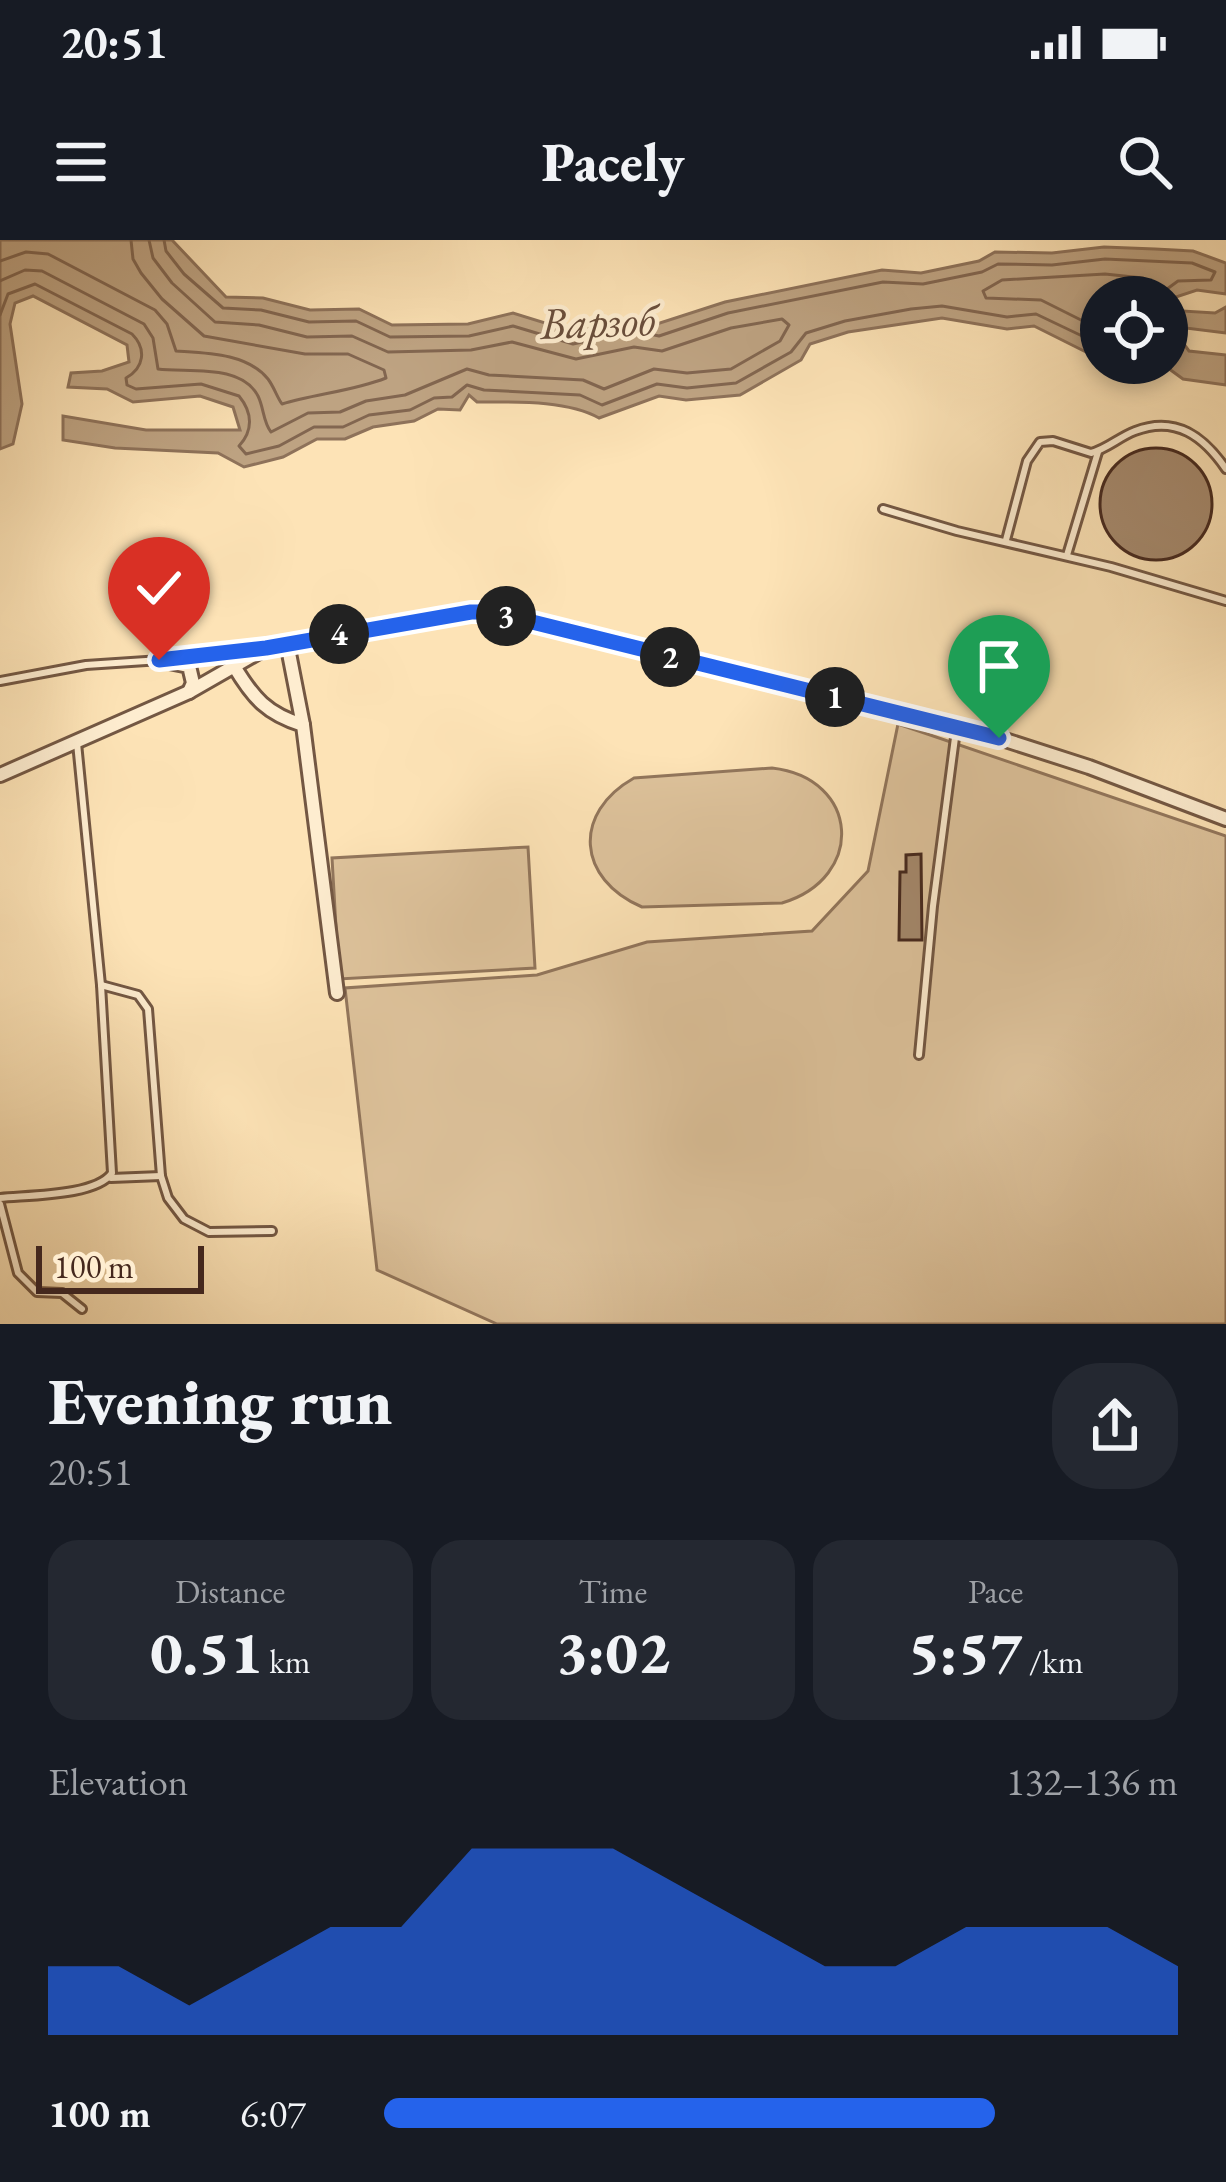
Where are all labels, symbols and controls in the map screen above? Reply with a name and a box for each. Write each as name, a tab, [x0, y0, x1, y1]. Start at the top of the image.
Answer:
text: 20:51	[60, 13, 168, 71]
text: Pacely	[541, 127, 685, 197]
icon: menu	[48, 129, 114, 195]
icon: search	[1112, 129, 1178, 195]
map controls	[1080, 276, 1188, 384]
button: locate	[1080, 276, 1188, 384]
water label: Варзоб	[538, 290, 662, 352]
pin	[108, 537, 210, 660]
icon: check	[126, 555, 192, 621]
pin: 3	[476, 586, 536, 646]
text: 3	[497, 594, 515, 637]
pin: 4	[309, 604, 369, 664]
text: 4	[330, 612, 348, 655]
pin	[948, 615, 1050, 738]
pin: 2	[640, 627, 700, 687]
icon: arrive	[966, 633, 1032, 699]
text: 2	[661, 635, 679, 678]
pin: 1	[805, 667, 865, 727]
text: 1	[826, 675, 844, 718]
scale bar	[36, 1240, 204, 1293]
text: 100 m	[54, 1245, 134, 1288]
text: Evening run	[48, 1358, 393, 1444]
button: share	[1052, 1363, 1178, 1489]
text: 20:51	[48, 1446, 133, 1497]
text: Distance	[175, 1570, 285, 1613]
text: Time	[579, 1570, 647, 1613]
text: Pace	[968, 1570, 1023, 1613]
text: 0.51	[150, 1613, 263, 1691]
text: 3:02	[556, 1613, 670, 1691]
text: 5:57	[908, 1613, 1022, 1691]
text: km	[263, 1640, 310, 1683]
text: /km	[1022, 1640, 1083, 1683]
text: Elevation	[48, 1756, 188, 1807]
text: 132–136 m	[1006, 1756, 1178, 1807]
text: 100 m	[48, 2088, 151, 2139]
text: 6:07	[240, 2088, 306, 2139]

